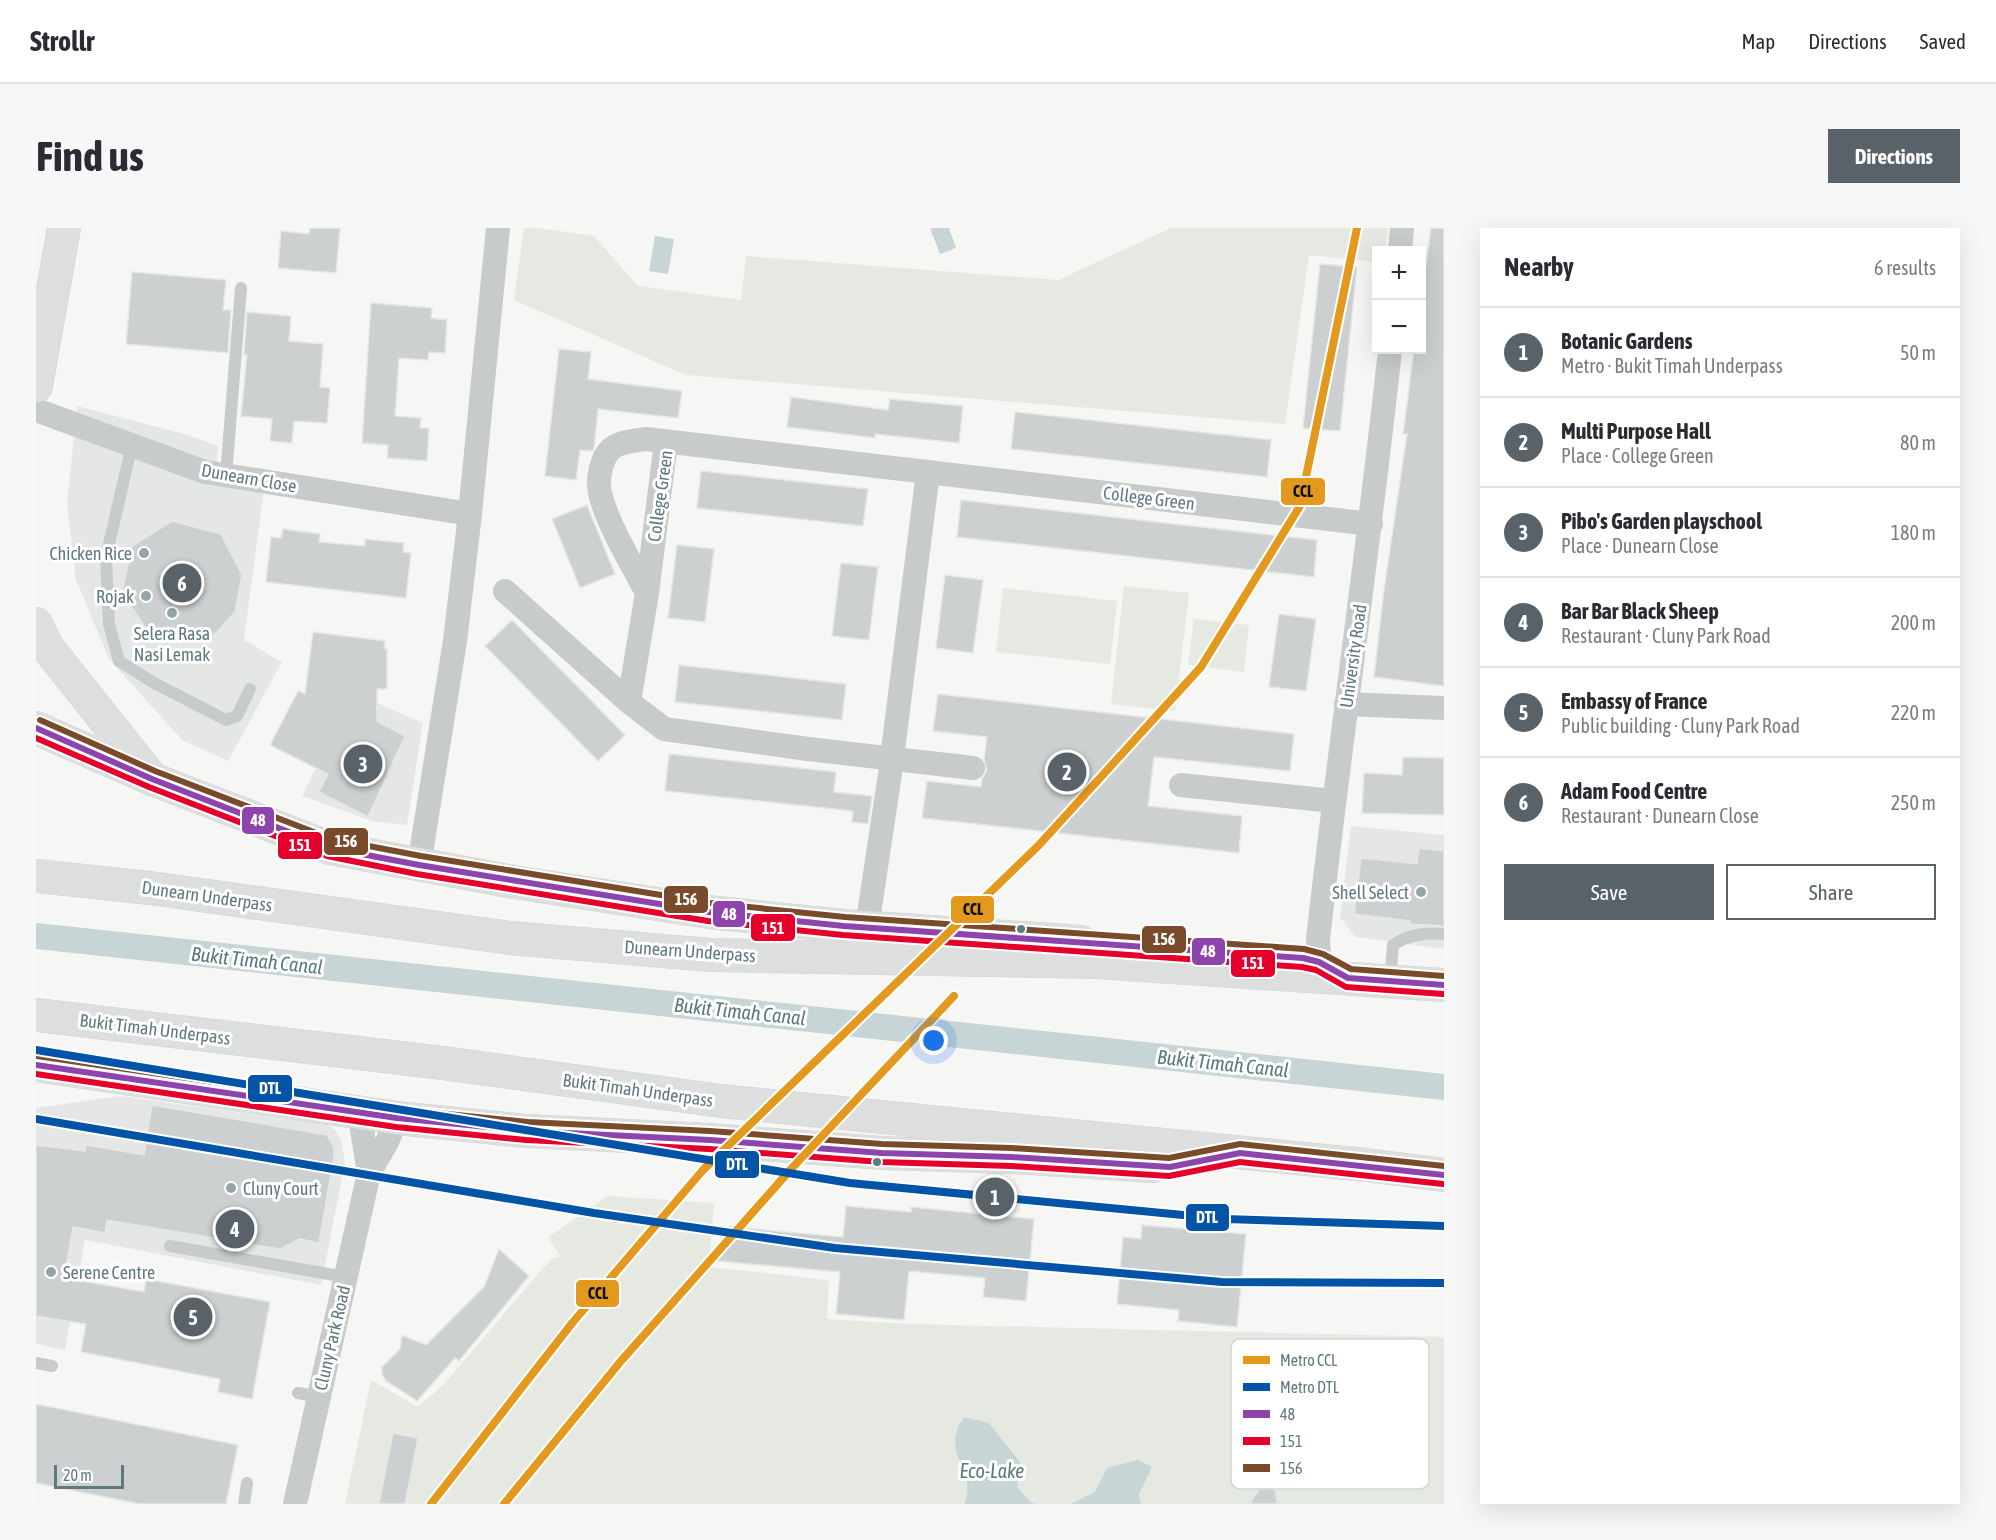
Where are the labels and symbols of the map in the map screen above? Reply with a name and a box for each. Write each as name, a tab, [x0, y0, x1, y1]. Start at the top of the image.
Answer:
street label: College Green	[643, 449, 677, 543]
street label: Dunearn Close	[200, 459, 298, 497]
line badge: CCL	[1280, 477, 1326, 506]
street label: College Green	[1102, 482, 1196, 514]
text: CCL	[1293, 482, 1314, 500]
place label: Chicken Rice	[49, 543, 132, 564]
marker: Chicken Rice	[137, 546, 151, 560]
pin: 6	[162, 560, 202, 606]
place label: Rojak	[96, 586, 134, 607]
marker: Rojak	[139, 589, 153, 603]
street label: University Road	[1335, 603, 1371, 709]
marker: Selera Rasa Nasi Lemak	[165, 606, 179, 620]
place label: Selera Rasa Nasi Lemak	[134, 623, 210, 665]
pin: 3	[344, 742, 382, 786]
pin: 2	[1048, 750, 1086, 794]
line badge: 48	[241, 806, 275, 835]
text: 48	[249, 811, 266, 829]
line badge: 156	[323, 827, 369, 856]
line badge: 151	[277, 831, 323, 860]
text: 156	[335, 832, 358, 850]
text: 151	[289, 836, 312, 854]
street label: Dunearn Underpass	[140, 876, 274, 916]
place label: Shell Select	[1332, 882, 1409, 903]
line badge: 156	[663, 885, 709, 914]
marker: Shell Select	[1414, 885, 1428, 899]
text: 156	[675, 890, 698, 908]
line badge: CCL	[950, 895, 995, 924]
line badge: 48	[712, 900, 746, 928]
text: CCL	[963, 900, 984, 918]
text: 48	[720, 905, 737, 923]
line badge: 151	[750, 913, 796, 942]
text: 151	[762, 919, 785, 937]
unlabelled marker	[1015, 923, 1027, 935]
line badge: 156	[1141, 925, 1187, 954]
text: 156	[1153, 930, 1176, 948]
street label: Dunearn Underpass	[624, 936, 756, 966]
line badge: 48	[1191, 937, 1226, 966]
water label: Bukit Timah Canal	[190, 942, 324, 978]
text: 48	[1199, 942, 1216, 960]
line badge: 151	[1230, 949, 1276, 978]
text: 151	[1242, 954, 1265, 972]
water label: Bukit Timah Canal	[673, 993, 807, 1029]
street label: Bukit Timah Underpass	[78, 1009, 232, 1049]
your location	[919, 1026, 948, 1055]
water label: Bukit Timah Canal	[1156, 1045, 1290, 1081]
street label: Bukit Timah Underpass	[561, 1069, 715, 1111]
line badge: DTL	[247, 1074, 293, 1103]
text: DTL	[259, 1079, 282, 1097]
line badge: DTL	[714, 1150, 760, 1179]
text: DTL	[726, 1155, 749, 1173]
unlabelled marker	[871, 1156, 883, 1168]
pin: 1	[976, 1174, 1014, 1220]
place label: Cluny Court	[243, 1178, 319, 1199]
marker: Cluny Court	[224, 1181, 238, 1195]
line badge: DTL	[1185, 1203, 1230, 1232]
pin: 4	[216, 1206, 254, 1252]
text: DTL	[1196, 1208, 1219, 1226]
place label: Serene Centre	[63, 1262, 155, 1283]
marker: Serene Centre	[44, 1265, 58, 1279]
line badge: CCL	[575, 1279, 620, 1308]
street label: Cluny Park Road	[310, 1283, 354, 1393]
text: CCL	[588, 1284, 609, 1302]
pin: 5	[174, 1294, 212, 1340]
legend	[1231, 1339, 1429, 1489]
text: Metro CCL	[1280, 1351, 1338, 1369]
text: Metro DTL	[1280, 1378, 1340, 1396]
text: 48	[1280, 1405, 1295, 1423]
text: 151	[1280, 1432, 1303, 1450]
water label: Eco-Lake	[960, 1459, 1024, 1482]
text: 156	[1280, 1459, 1303, 1477]
scale bar	[54, 1462, 124, 1490]

